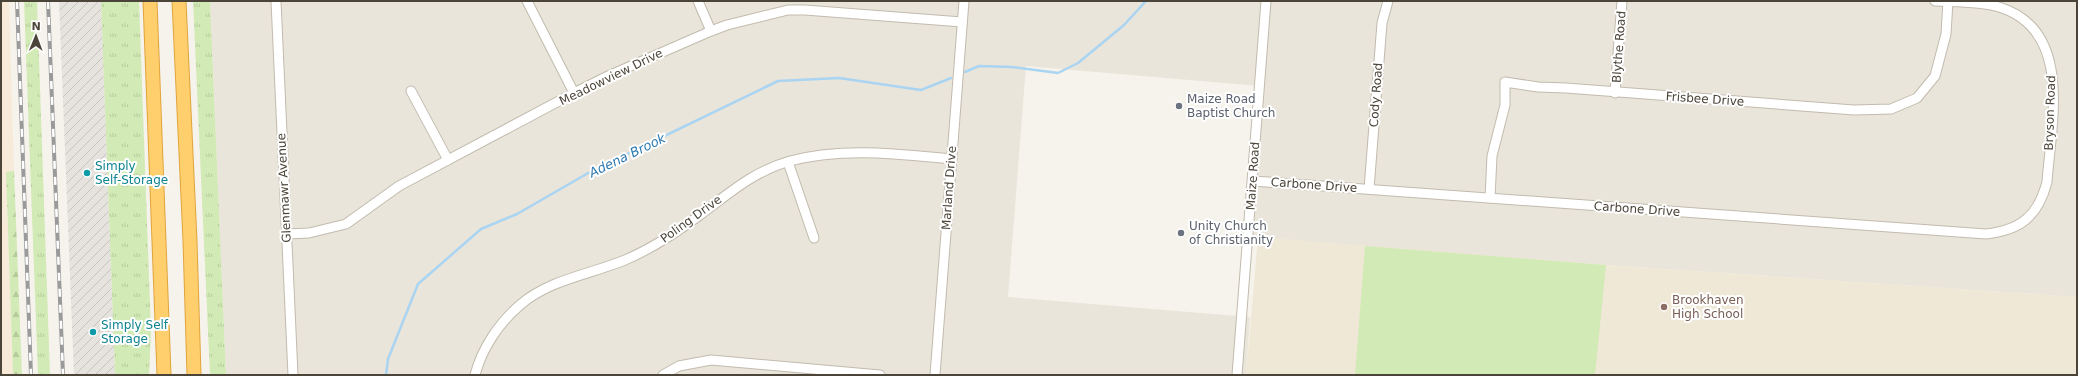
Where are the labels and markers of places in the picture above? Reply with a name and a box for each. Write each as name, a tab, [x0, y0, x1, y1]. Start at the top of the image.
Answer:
place label: Maize Road Baptist Church	[1187, 92, 1275, 120]
marker: Maize Road Baptist Church	[1174, 101, 1184, 111]
place label: Simply Self-Storage	[95, 159, 168, 187]
marker: Simply Self-Storage	[82, 168, 92, 178]
place label: Unity Church of Christianity	[1189, 219, 1273, 247]
marker: Unity Church of Christianity	[1176, 228, 1186, 238]
place label: Brookhaven High School	[1672, 293, 1744, 321]
marker: Brookhaven High School	[1659, 302, 1669, 312]
place label: Simply Self Storage	[101, 318, 169, 346]
marker: Simply Self Storage	[88, 327, 98, 337]

